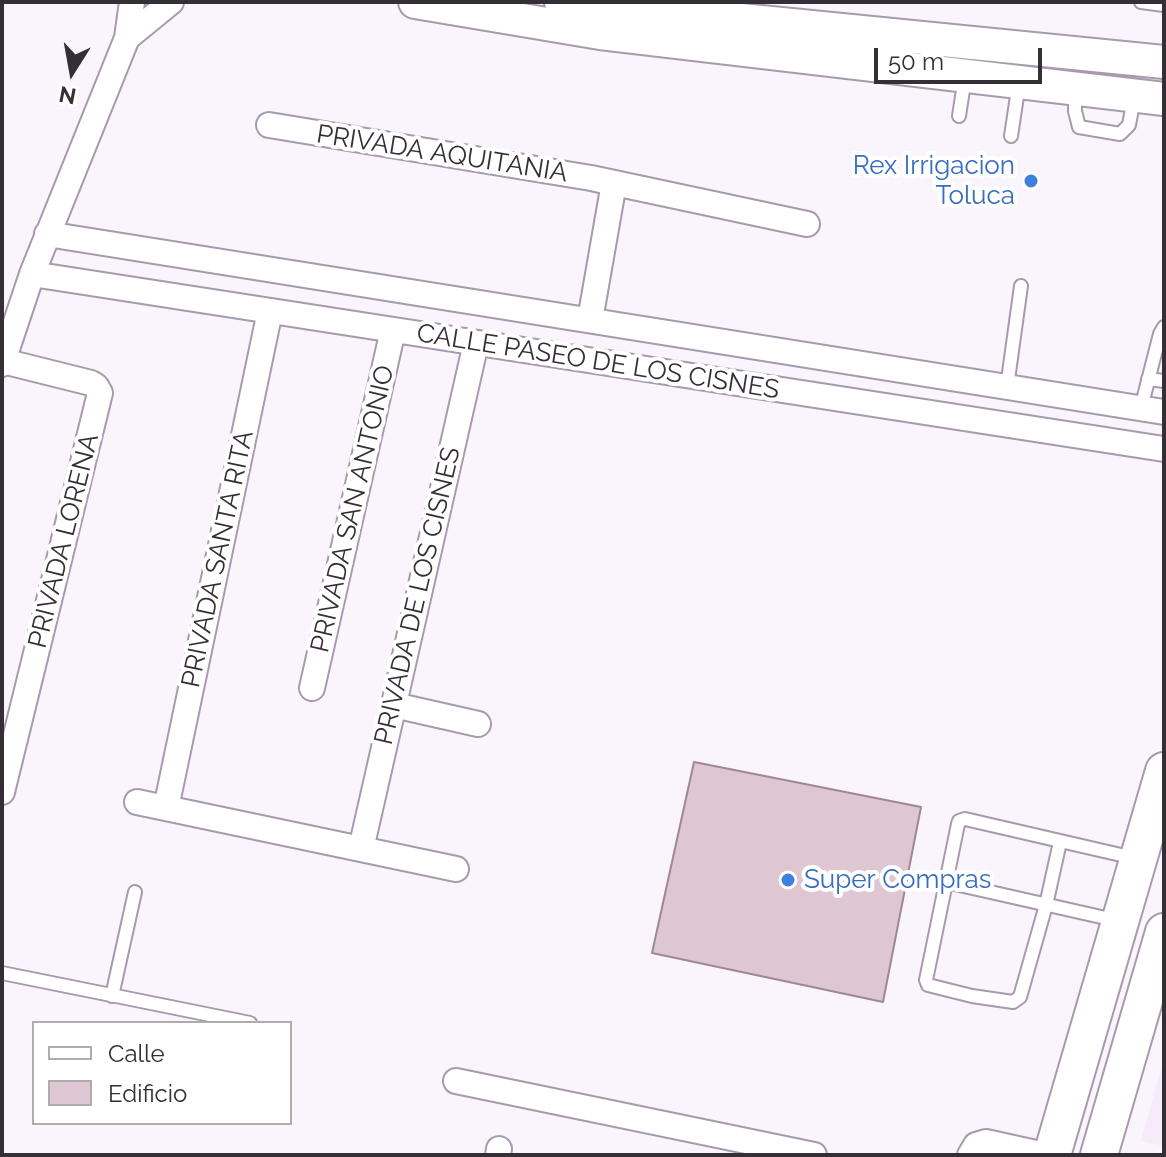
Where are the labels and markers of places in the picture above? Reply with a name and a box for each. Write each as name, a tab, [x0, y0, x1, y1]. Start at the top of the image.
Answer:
place label: Rex Irrigacion Toluca	[853, 150, 1015, 212]
marker: Rex Irrigacion Toluca	[1022, 172, 1040, 190]
place label: Super Compras	[804, 864, 991, 896]
marker: Super Compras	[779, 871, 797, 889]

